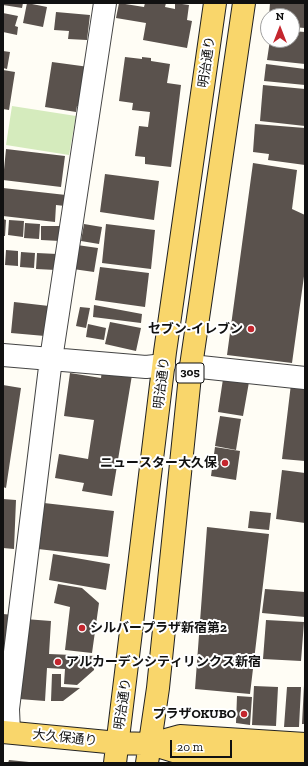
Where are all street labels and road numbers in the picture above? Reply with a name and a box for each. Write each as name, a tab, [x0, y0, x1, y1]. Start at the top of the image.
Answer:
street label: 明治通り	[196, 35, 218, 89]
street label: 明治通り	[151, 356, 173, 410]
road number: 305	[176, 363, 204, 383]
street label: 明治通り	[112, 677, 134, 731]
street label: 大久保通り	[32, 727, 98, 749]

